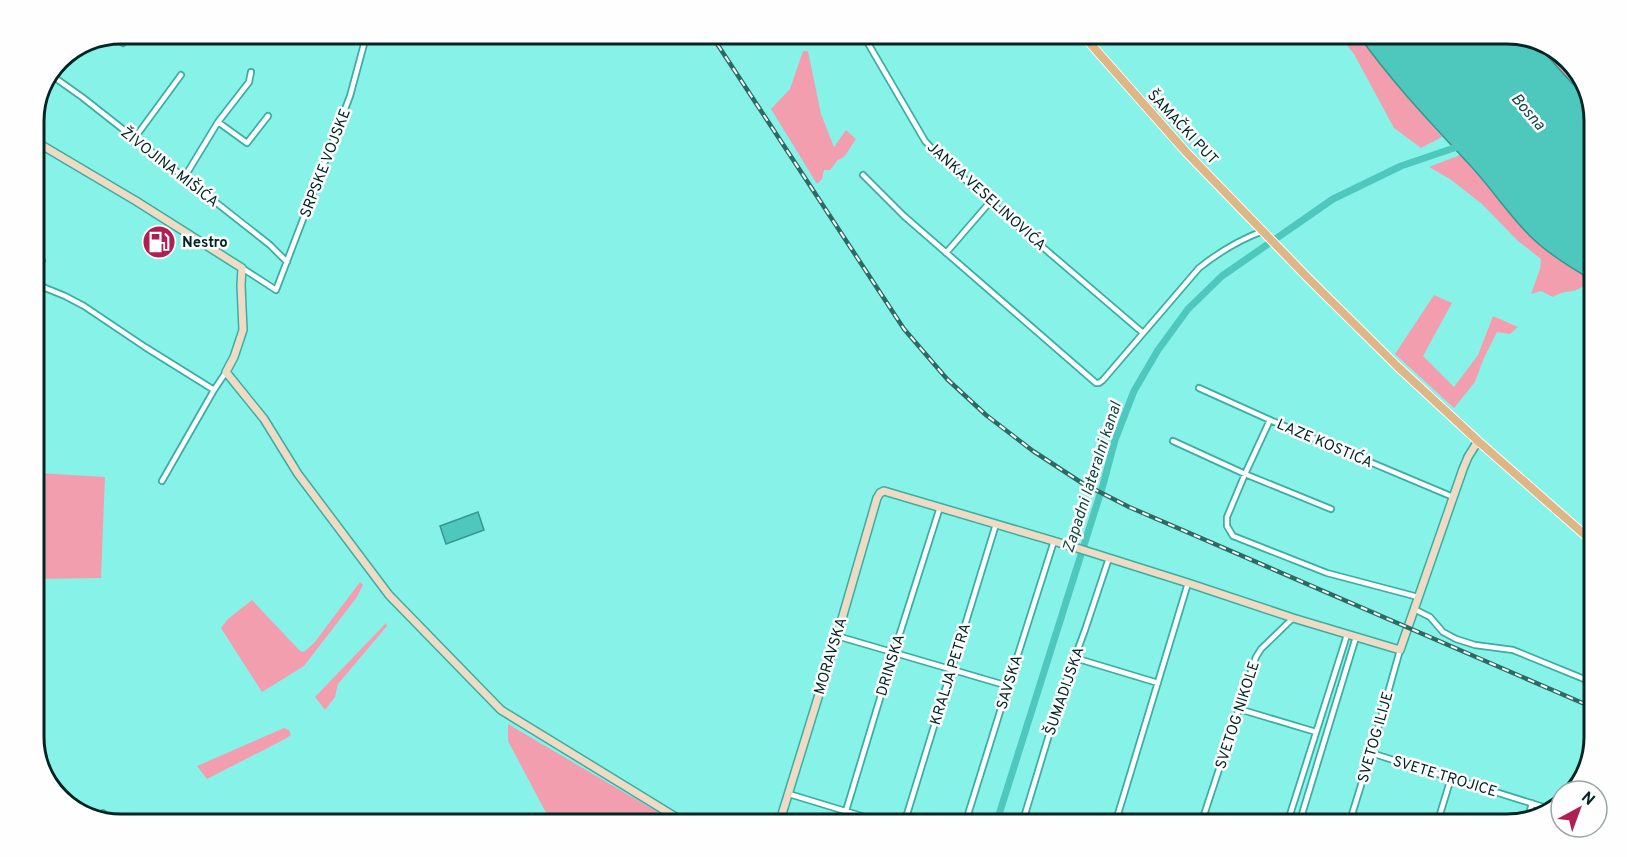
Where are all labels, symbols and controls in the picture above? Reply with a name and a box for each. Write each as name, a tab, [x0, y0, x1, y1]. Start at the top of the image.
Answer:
street label: ŠAMAČKI PUT	[1142, 85, 1223, 169]
water label: Bosna	[1506, 90, 1549, 136]
street label: SRPSKE VOJSKE	[297, 106, 356, 221]
street label: ŽIVOJINA MIŠIĆA	[116, 123, 223, 212]
street label: JANKA VESELINOVIĆA	[923, 137, 1051, 256]
fuel station icon: Nestro	[141, 224, 177, 260]
place label: Nestro	[182, 234, 228, 253]
water label: Zapadni lateralni kanal	[1059, 399, 1127, 556]
street label: LAZE KOSTIĆA	[1273, 414, 1376, 473]
street label: MORAVSKA	[811, 616, 852, 697]
street label: KRALJA PETRA	[927, 621, 976, 728]
street label: DRINSKA	[873, 632, 910, 699]
street label: ŠUMADIJSKA	[1040, 644, 1089, 738]
street label: SAVSKA	[993, 653, 1028, 712]
street label: SVETOG NIKOLE	[1212, 659, 1265, 772]
street label: SVETOG ILIJE	[1354, 690, 1398, 785]
street label: SVETE TROJICE	[1390, 753, 1499, 802]
north arrow	[1549, 779, 1609, 839]
text: N	[1577, 788, 1598, 811]

